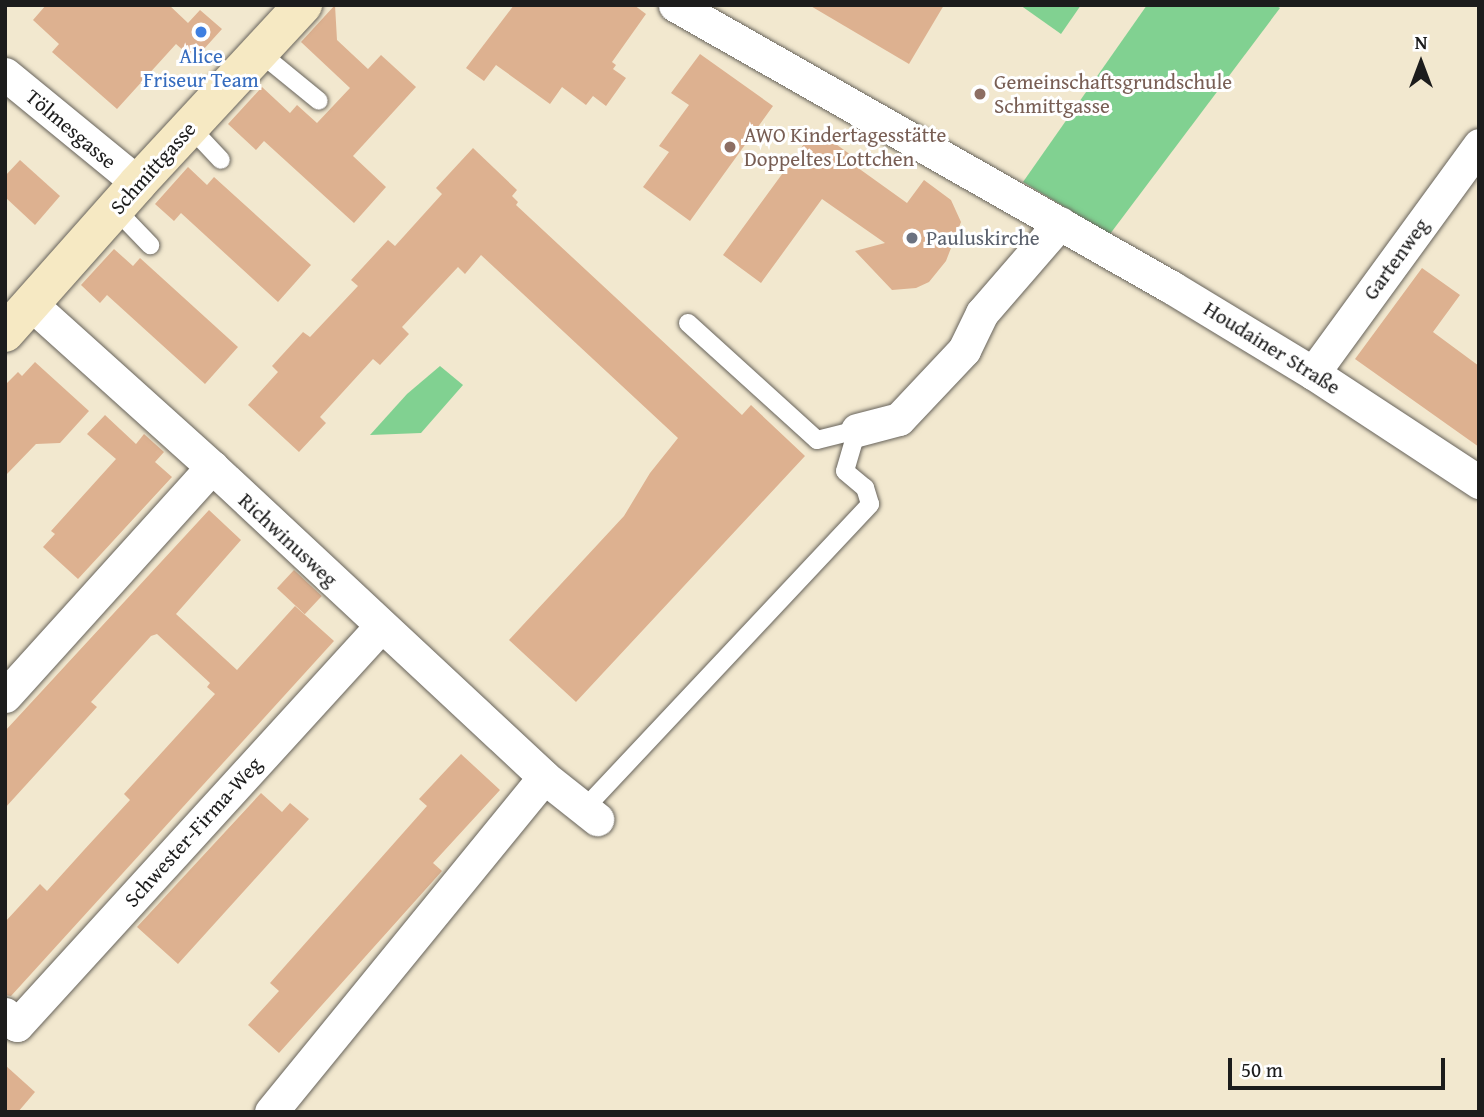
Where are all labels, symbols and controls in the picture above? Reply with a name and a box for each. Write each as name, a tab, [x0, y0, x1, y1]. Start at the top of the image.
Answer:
marker: Alice Friseur Team	[193, 24, 209, 40]
north arrow	[1386, 28, 1456, 98]
text: N	[1415, 28, 1427, 56]
place label: Alice Friseur Team	[143, 43, 259, 93]
place label: Gemeinschaftsgrundschule Schmittgasse	[994, 69, 1232, 119]
street label: Tölmesgasse	[21, 84, 121, 174]
marker: Gemeinschaftsgrundschule Schmittgasse	[972, 86, 988, 102]
street label: Schmittgasse	[105, 117, 201, 219]
place label: AWO Kindertagesstätte Doppeltes Lottchen	[744, 122, 946, 172]
marker: AWO Kindertagesstätte Doppeltes Lottchen	[722, 139, 738, 155]
street label: Gartenweg	[1358, 213, 1434, 305]
place label: Pauluskirche	[926, 225, 1040, 251]
marker: Pauluskirche	[904, 230, 920, 246]
street label: Houdainer Straße	[1199, 296, 1345, 400]
street label: Richwinusweg	[233, 488, 343, 592]
street label: Schwester-Firma-Weg	[119, 752, 267, 912]
scale bar	[1232, 1044, 1449, 1088]
text: 50 m	[1241, 1054, 1283, 1085]

